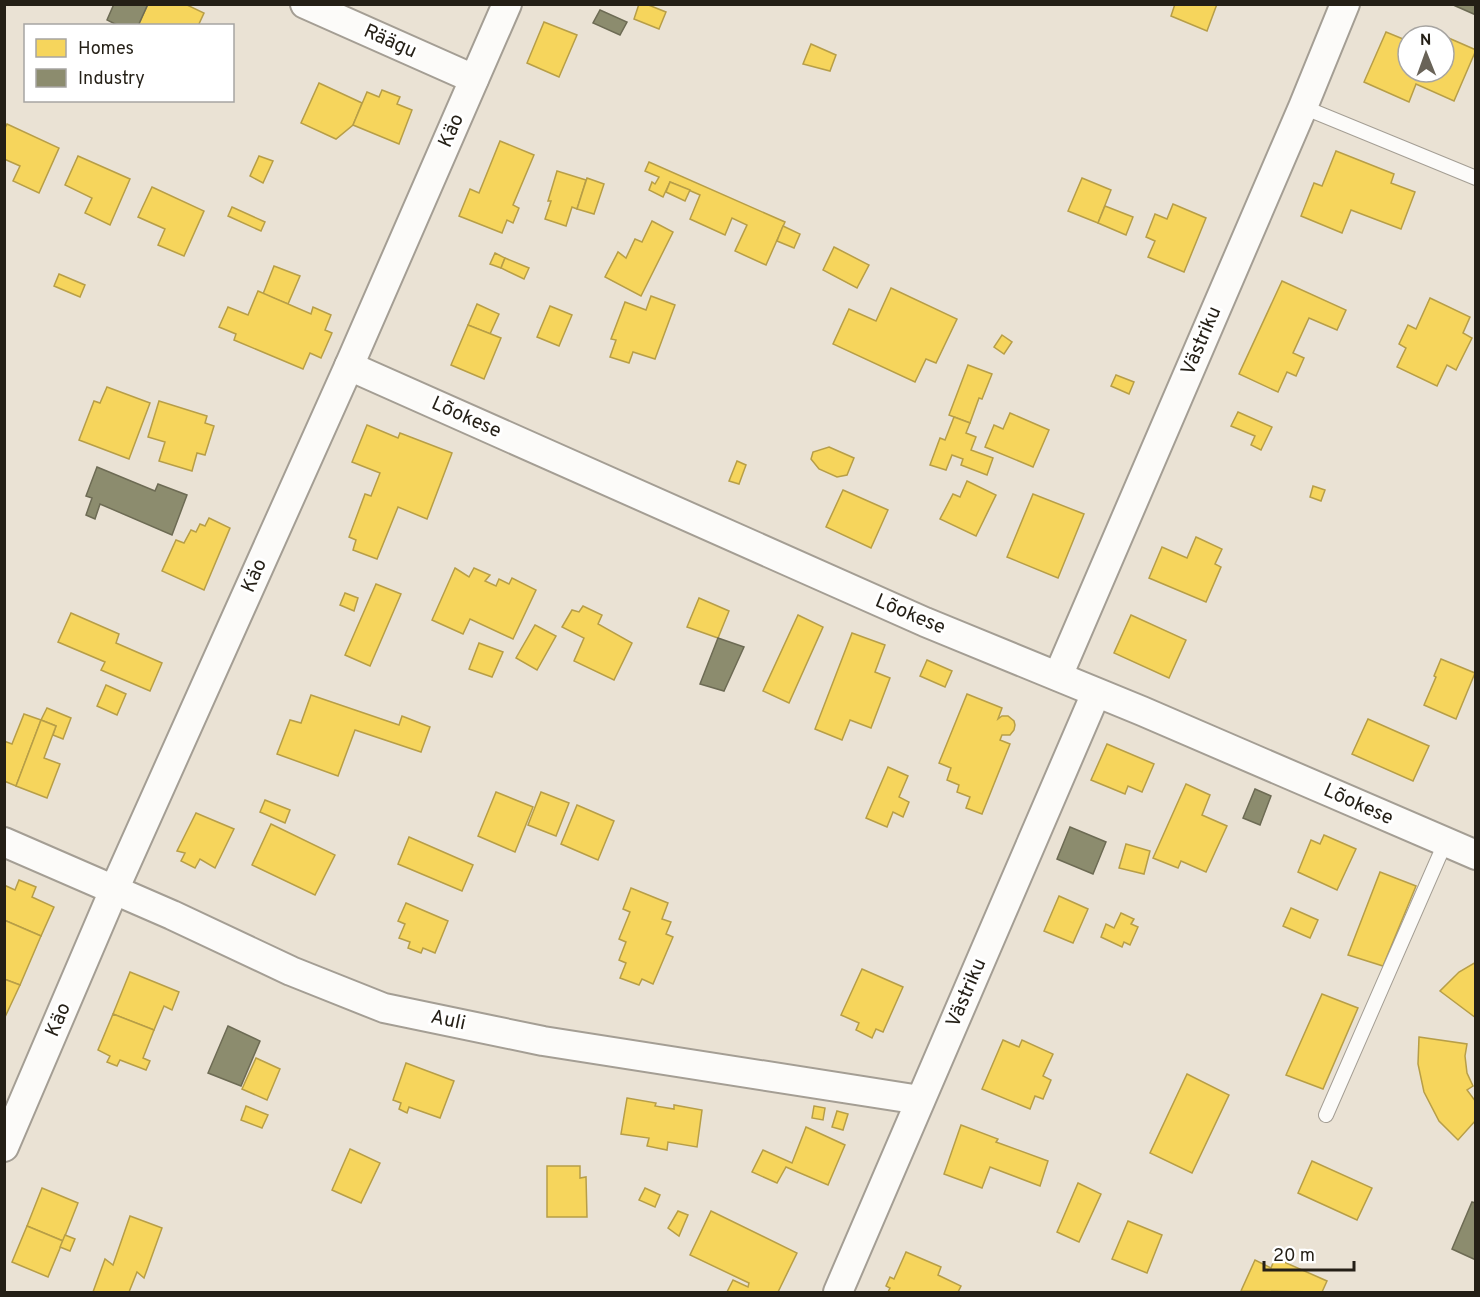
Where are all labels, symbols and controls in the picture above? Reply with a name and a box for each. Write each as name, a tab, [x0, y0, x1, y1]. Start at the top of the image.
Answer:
street label: Räägu	[359, 19, 421, 65]
legend	[24, 24, 234, 102]
north arrow	[1396, 24, 1456, 84]
text: N	[1420, 31, 1432, 51]
text: Homes	[78, 38, 134, 61]
text: Industry	[78, 68, 145, 91]
street label: Käo	[433, 110, 471, 152]
street label: Västriku	[1176, 302, 1228, 380]
street label: Lõokese	[427, 391, 505, 445]
street label: Käo	[236, 555, 274, 597]
street label: Lõokese	[871, 589, 949, 641]
street label: Lõokese	[1319, 778, 1397, 832]
street label: Västriku	[941, 954, 993, 1032]
street label: Käo	[40, 999, 78, 1041]
street label: Auli	[428, 1005, 468, 1037]
scale bar	[1264, 1234, 1354, 1272]
text: 20 m	[1273, 1245, 1315, 1268]

